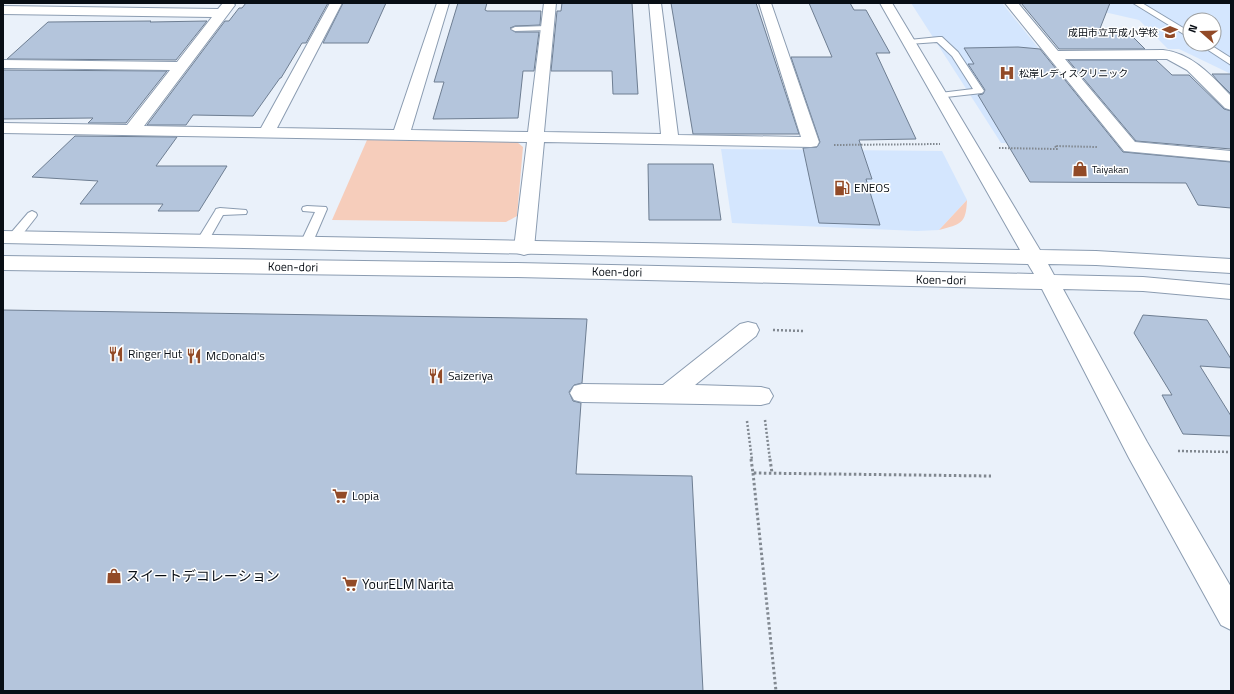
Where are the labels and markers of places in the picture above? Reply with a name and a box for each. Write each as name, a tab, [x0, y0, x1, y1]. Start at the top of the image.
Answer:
school or university icon: 成田市立平成小学校	[1161, 23, 1179, 41]
place label: 成田市立平成小学校	[1068, 25, 1158, 40]
hospital icon: 松岸レディスクリニック	[998, 64, 1016, 82]
place label: 松岸レディスクリニック	[1019, 66, 1128, 81]
shop icon: Taiyakan	[1071, 160, 1089, 178]
place label: Taiyakan	[1092, 162, 1128, 177]
place label: ENEOS	[854, 178, 890, 197]
fuel station icon: ENEOS	[833, 179, 851, 197]
place label: Ringer Hut	[128, 344, 183, 363]
restaurant icon: Ringer Hut	[107, 345, 125, 363]
place label: McDonald's	[206, 346, 265, 365]
restaurant icon: McDonald's	[185, 347, 203, 365]
place label: Saizeriya	[448, 366, 493, 385]
restaurant icon: Saizeriya	[427, 367, 445, 385]
place label: Lopia	[352, 486, 379, 505]
supermarket icon: Lopia	[331, 487, 349, 505]
place label: スイートデコレーション	[126, 565, 280, 586]
shop icon: スイートデコレーション	[105, 567, 123, 585]
place label: YourELM Narita	[362, 573, 454, 594]
supermarket icon: YourELM Narita	[341, 575, 359, 593]

